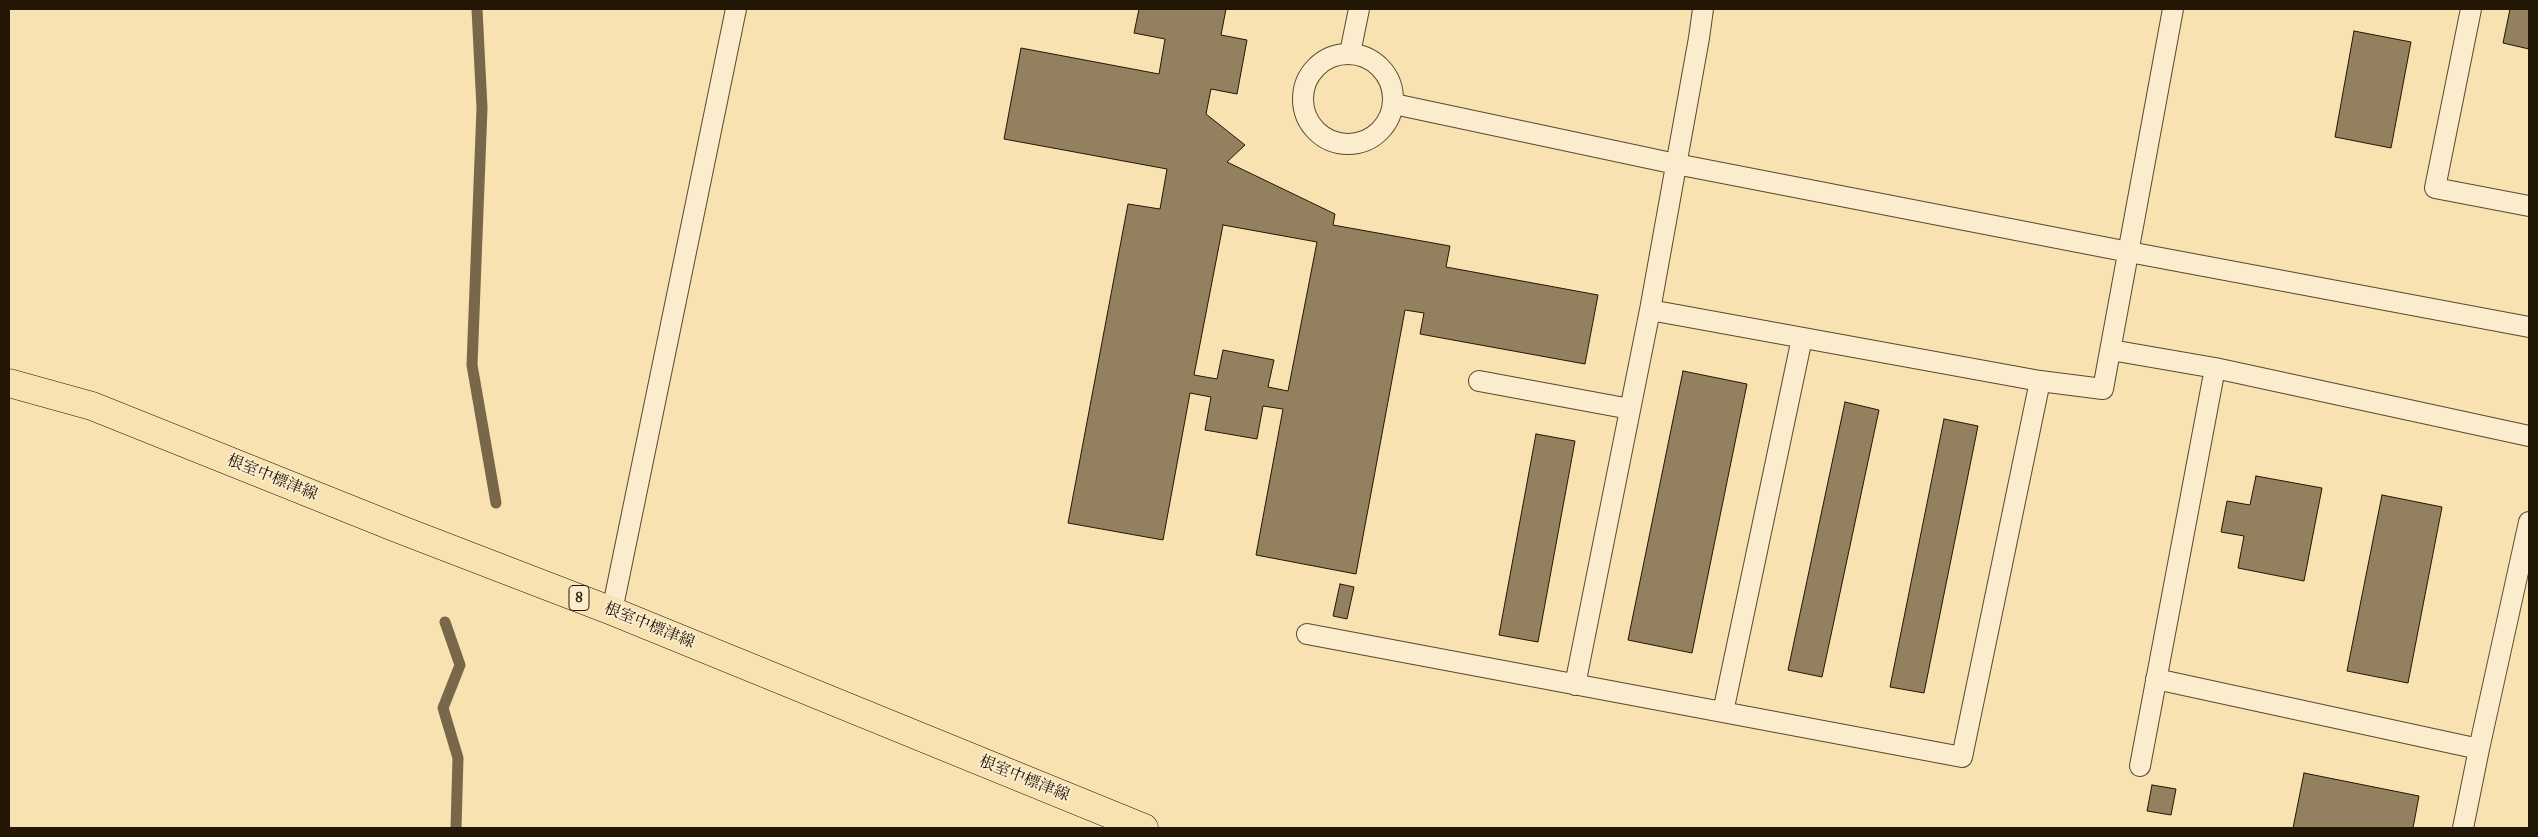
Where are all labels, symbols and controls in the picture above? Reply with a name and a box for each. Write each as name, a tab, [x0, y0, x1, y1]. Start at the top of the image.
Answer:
street label: 根室中標津線	[224, 451, 320, 505]
road number: 8	[569, 586, 589, 610]
street label: 根室中標津線	[601, 599, 697, 653]
street label: 根室中標津線	[976, 752, 1072, 806]

